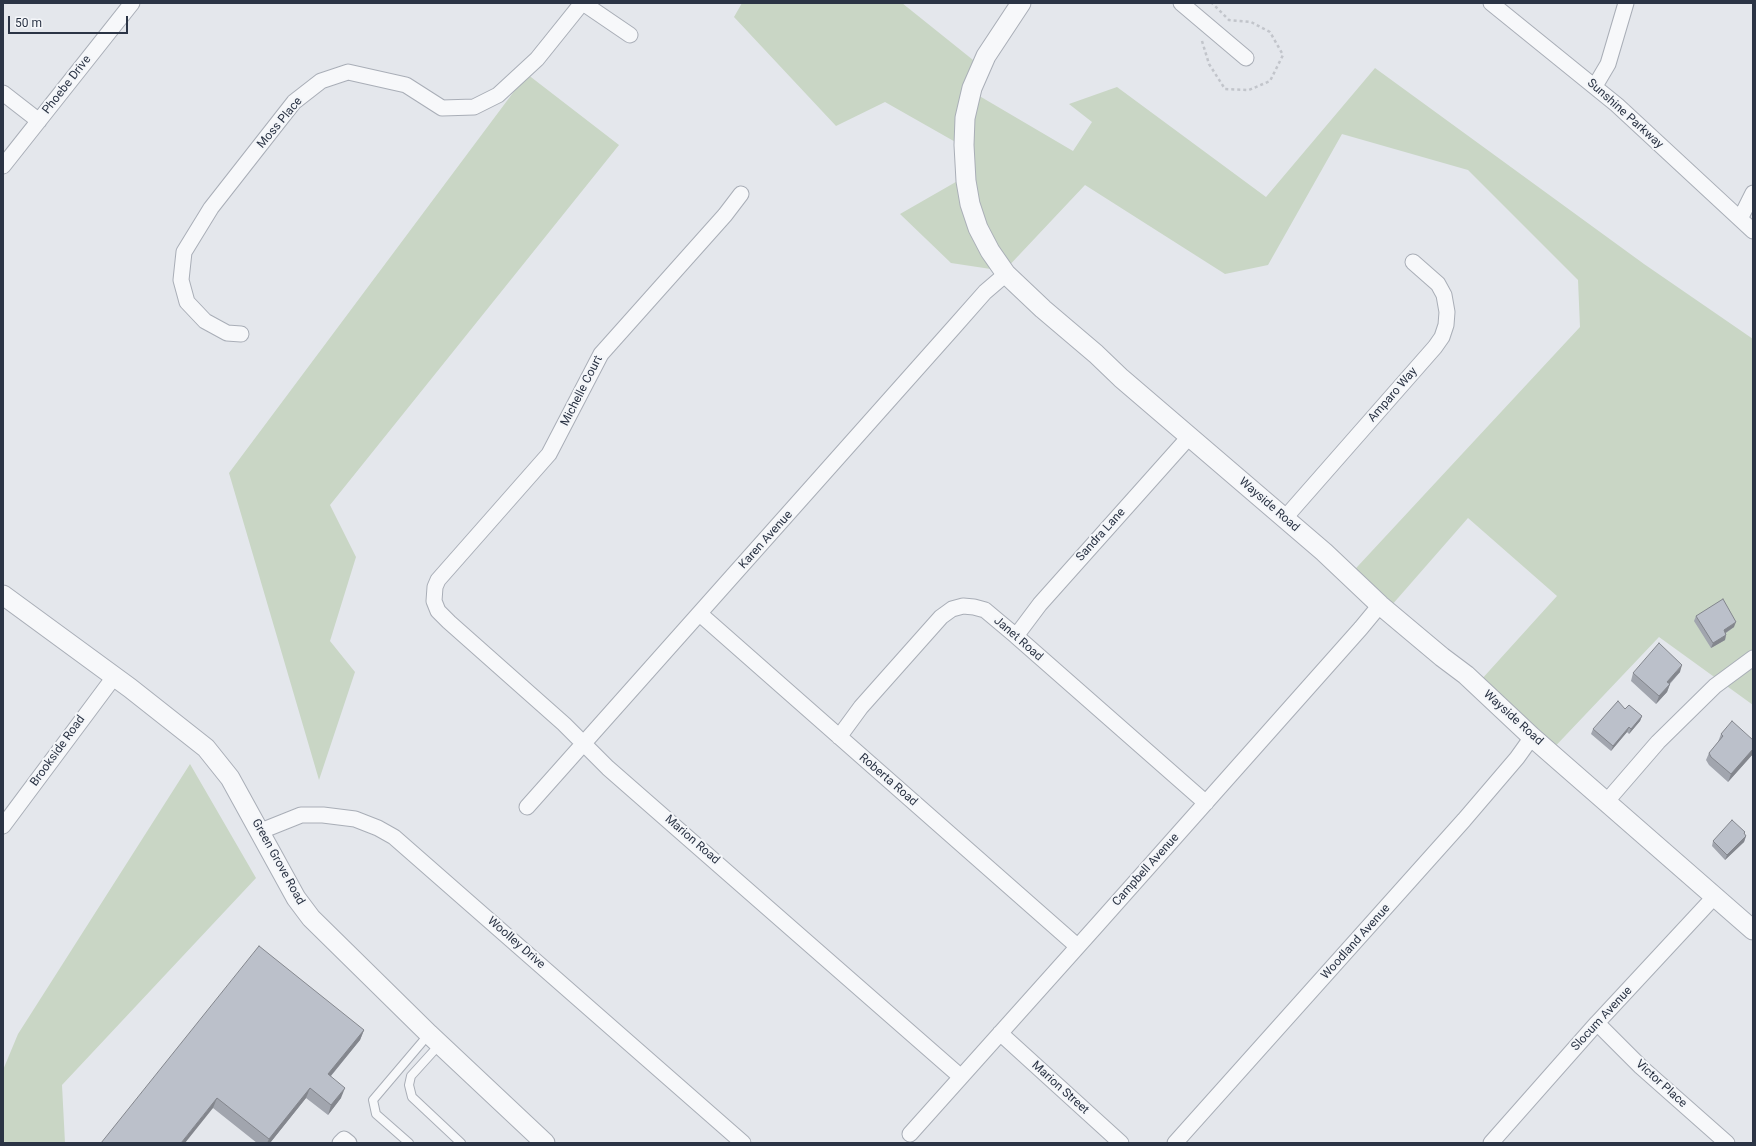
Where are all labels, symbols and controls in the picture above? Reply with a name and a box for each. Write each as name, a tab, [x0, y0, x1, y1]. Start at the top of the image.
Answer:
scale bar	[10, 8, 130, 34]
text: 50 m	[15, 16, 42, 30]
street label: Phoebe Drive	[40, 53, 94, 117]
street label: Sunshine Parkway	[1584, 76, 1666, 152]
street label: Moss Place	[254, 94, 306, 152]
street label: Michelle Court	[558, 353, 606, 429]
street label: Amparo Way	[1365, 365, 1421, 425]
street label: Wayside Road	[1236, 475, 1302, 535]
street label: Sandra Lane	[1073, 506, 1129, 564]
street label: Karen Avenue	[736, 508, 796, 572]
street label: Janet Road	[990, 614, 1046, 664]
street label: Wayside Road	[1480, 687, 1546, 749]
street label: Brookside Road	[28, 713, 88, 789]
street label: Roberta Road	[856, 751, 920, 809]
street label: Marion Road	[662, 812, 722, 868]
street label: Green Grove Road	[248, 817, 308, 907]
street label: Campbell Avenue	[1110, 831, 1182, 909]
street label: Woodland Avenue	[1319, 902, 1393, 982]
street label: Woolley Drive	[484, 914, 548, 972]
street label: Slocum Avenue	[1569, 984, 1635, 1054]
street label: Victor Place	[1632, 1057, 1690, 1111]
street label: Marion Street	[1028, 1059, 1092, 1117]

